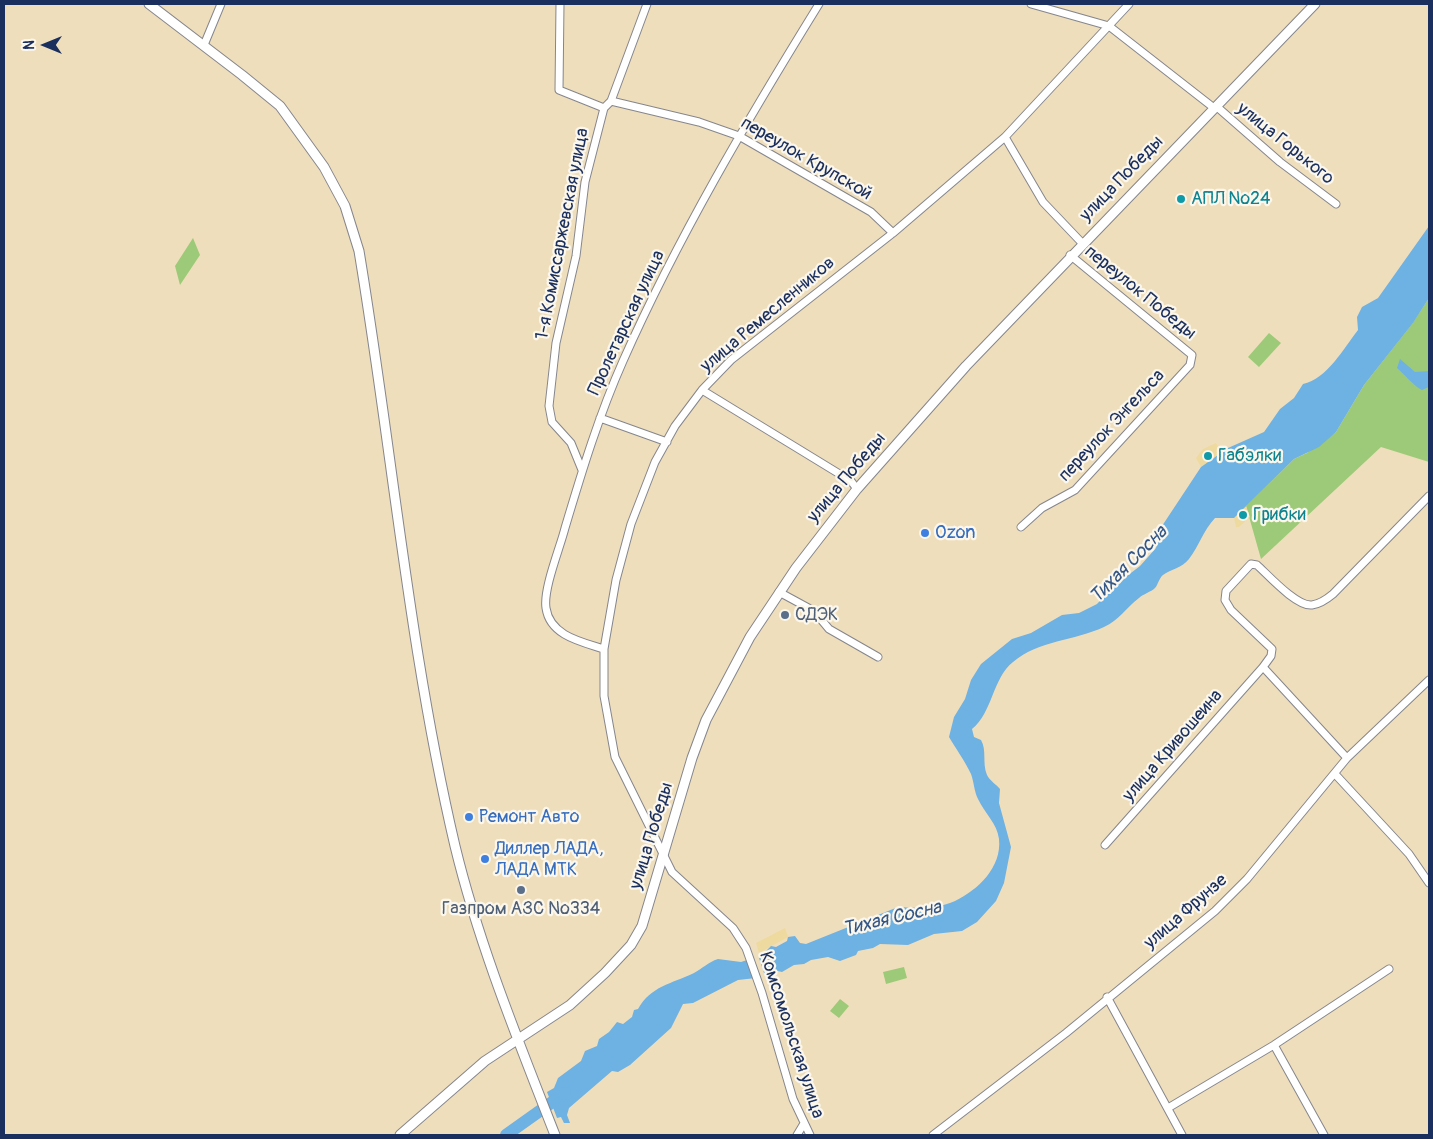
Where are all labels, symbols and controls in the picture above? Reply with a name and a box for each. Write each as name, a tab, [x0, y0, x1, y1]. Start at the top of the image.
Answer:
north arrow	[20, 20, 70, 70]
text: N	[21, 40, 38, 50]
street label: улица Горького	[1232, 98, 1338, 190]
street label: переулок Крупской	[737, 113, 875, 205]
street label: 1-я Комиссаржевская улица	[532, 126, 594, 342]
street label: улица Победы	[1076, 132, 1168, 226]
place label: АПЛ №24	[1191, 188, 1271, 210]
marker: АПЛ №24	[1175, 193, 1187, 205]
street label: переулок Победы	[1080, 241, 1200, 345]
street label: Пролетарская улица	[584, 247, 670, 399]
street label: улица Ремесленников	[696, 253, 840, 377]
street label: переулок Энгельса	[1054, 365, 1170, 487]
street label: улица Победы	[803, 429, 891, 527]
place label: Габэлки	[1218, 445, 1281, 467]
marker: Габэлки	[1202, 450, 1214, 462]
place label: Грибки	[1253, 504, 1306, 526]
marker: Грибки	[1237, 509, 1249, 521]
water label: Тихая Сосна	[1085, 521, 1173, 609]
place label: Ozon	[935, 522, 975, 544]
marker: Ozon	[919, 527, 931, 539]
place label: СДЭК	[795, 604, 838, 626]
marker: СДЭК	[779, 609, 791, 621]
street label: улица Кривошеина	[1119, 686, 1227, 806]
street label: улица Победы	[625, 780, 679, 892]
place label: Ремонт Авто	[479, 806, 579, 828]
marker: Ремонт Авто	[463, 811, 475, 823]
place label: Диллер ЛАДА, ЛАДА МТК	[495, 838, 604, 881]
marker: Диллер ЛАДА, ЛАДА МТК	[479, 853, 491, 865]
street label: улица Фрунзе	[1140, 870, 1232, 954]
marker: Газпром АЗС №334	[515, 884, 527, 896]
water label: Тихая Сосна	[841, 897, 943, 941]
place label: Газпром АЗС №334	[442, 898, 600, 920]
street label: Комсомольская улица	[754, 949, 828, 1121]

